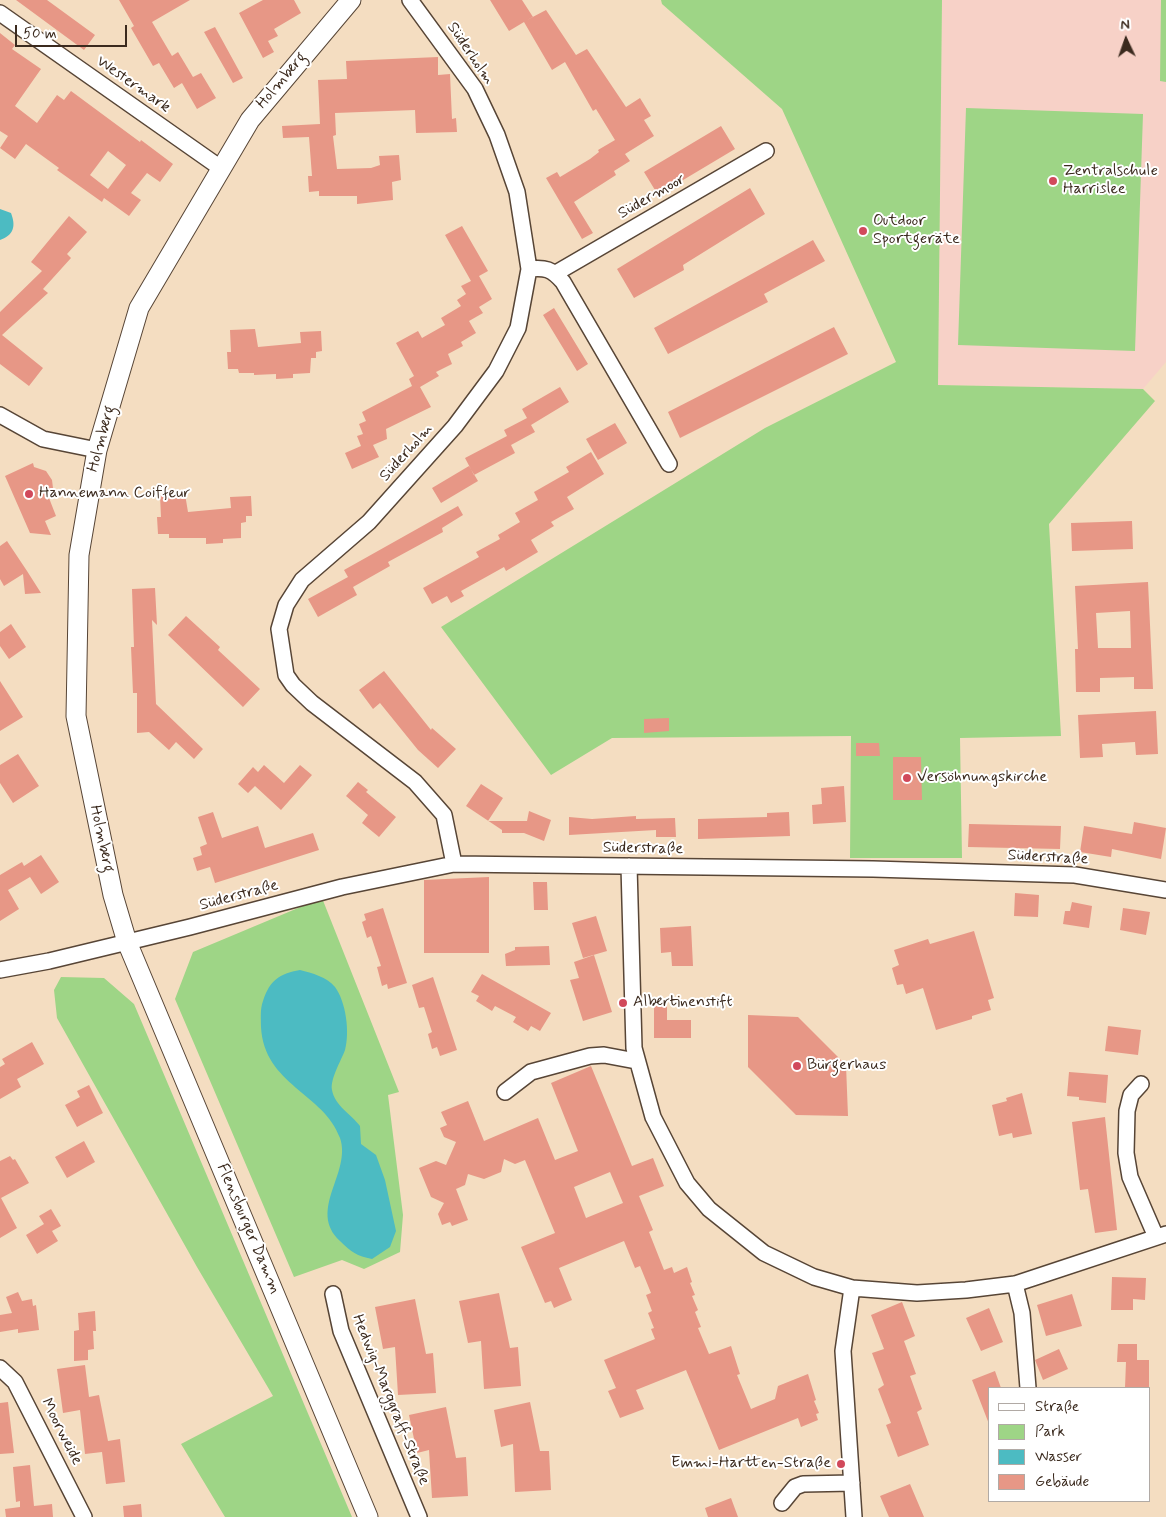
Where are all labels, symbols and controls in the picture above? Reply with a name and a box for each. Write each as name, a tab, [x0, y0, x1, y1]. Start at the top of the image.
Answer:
scale bar	[18, 15, 130, 47]
north arrow	[1101, 15, 1151, 65]
text: N	[1120, 16, 1130, 34]
street label: Süderholm	[442, 19, 498, 89]
text: 50 m	[23, 24, 57, 44]
street label: Holmberg	[253, 49, 311, 113]
street label: Westermark	[92, 52, 174, 118]
place label: Zentralschule Harrislee	[1063, 162, 1158, 200]
street label: Südermoor	[615, 170, 689, 224]
marker: Zentralschule Harrislee	[1047, 175, 1059, 187]
place label: Outdoor Sportgeräte	[873, 212, 960, 250]
marker: Outdoor Sportgeräte	[857, 225, 869, 237]
street label: Holmberg	[84, 404, 120, 474]
street label: Süderholm	[376, 420, 438, 486]
place label: Hannemann Coiffeur	[39, 484, 190, 504]
marker: Hannemann Coiffeur	[23, 488, 35, 500]
place label: Versöhnungskirche	[917, 768, 1047, 788]
marker: Versöhnungskirche	[901, 772, 913, 784]
street label: Holmberg	[85, 804, 117, 874]
street label: Süderstraße	[603, 839, 683, 859]
street label: Süderstraße	[1007, 846, 1089, 870]
street label: Süderstraße	[198, 876, 280, 916]
place label: Albertinenstift	[633, 993, 732, 1013]
marker: Albertinenstift	[617, 997, 629, 1009]
place label: Bürgerhaus	[807, 1056, 886, 1076]
marker: Bürgerhaus	[791, 1060, 803, 1072]
street label: Flensburger Damm	[212, 1161, 284, 1297]
street label: Hedwig-Marggraff-Straße	[347, 1312, 433, 1488]
legend	[988, 1387, 1151, 1502]
street label: Moorweide	[36, 1395, 86, 1469]
text: Straße	[1035, 1397, 1079, 1417]
text: Park	[1035, 1422, 1065, 1442]
text: Wasser	[1035, 1447, 1082, 1467]
place label: Emmi-Hartten-Straße	[671, 1454, 831, 1474]
marker: Emmi-Hartten-Straße	[835, 1458, 847, 1470]
text: Gebäude	[1035, 1472, 1089, 1492]

